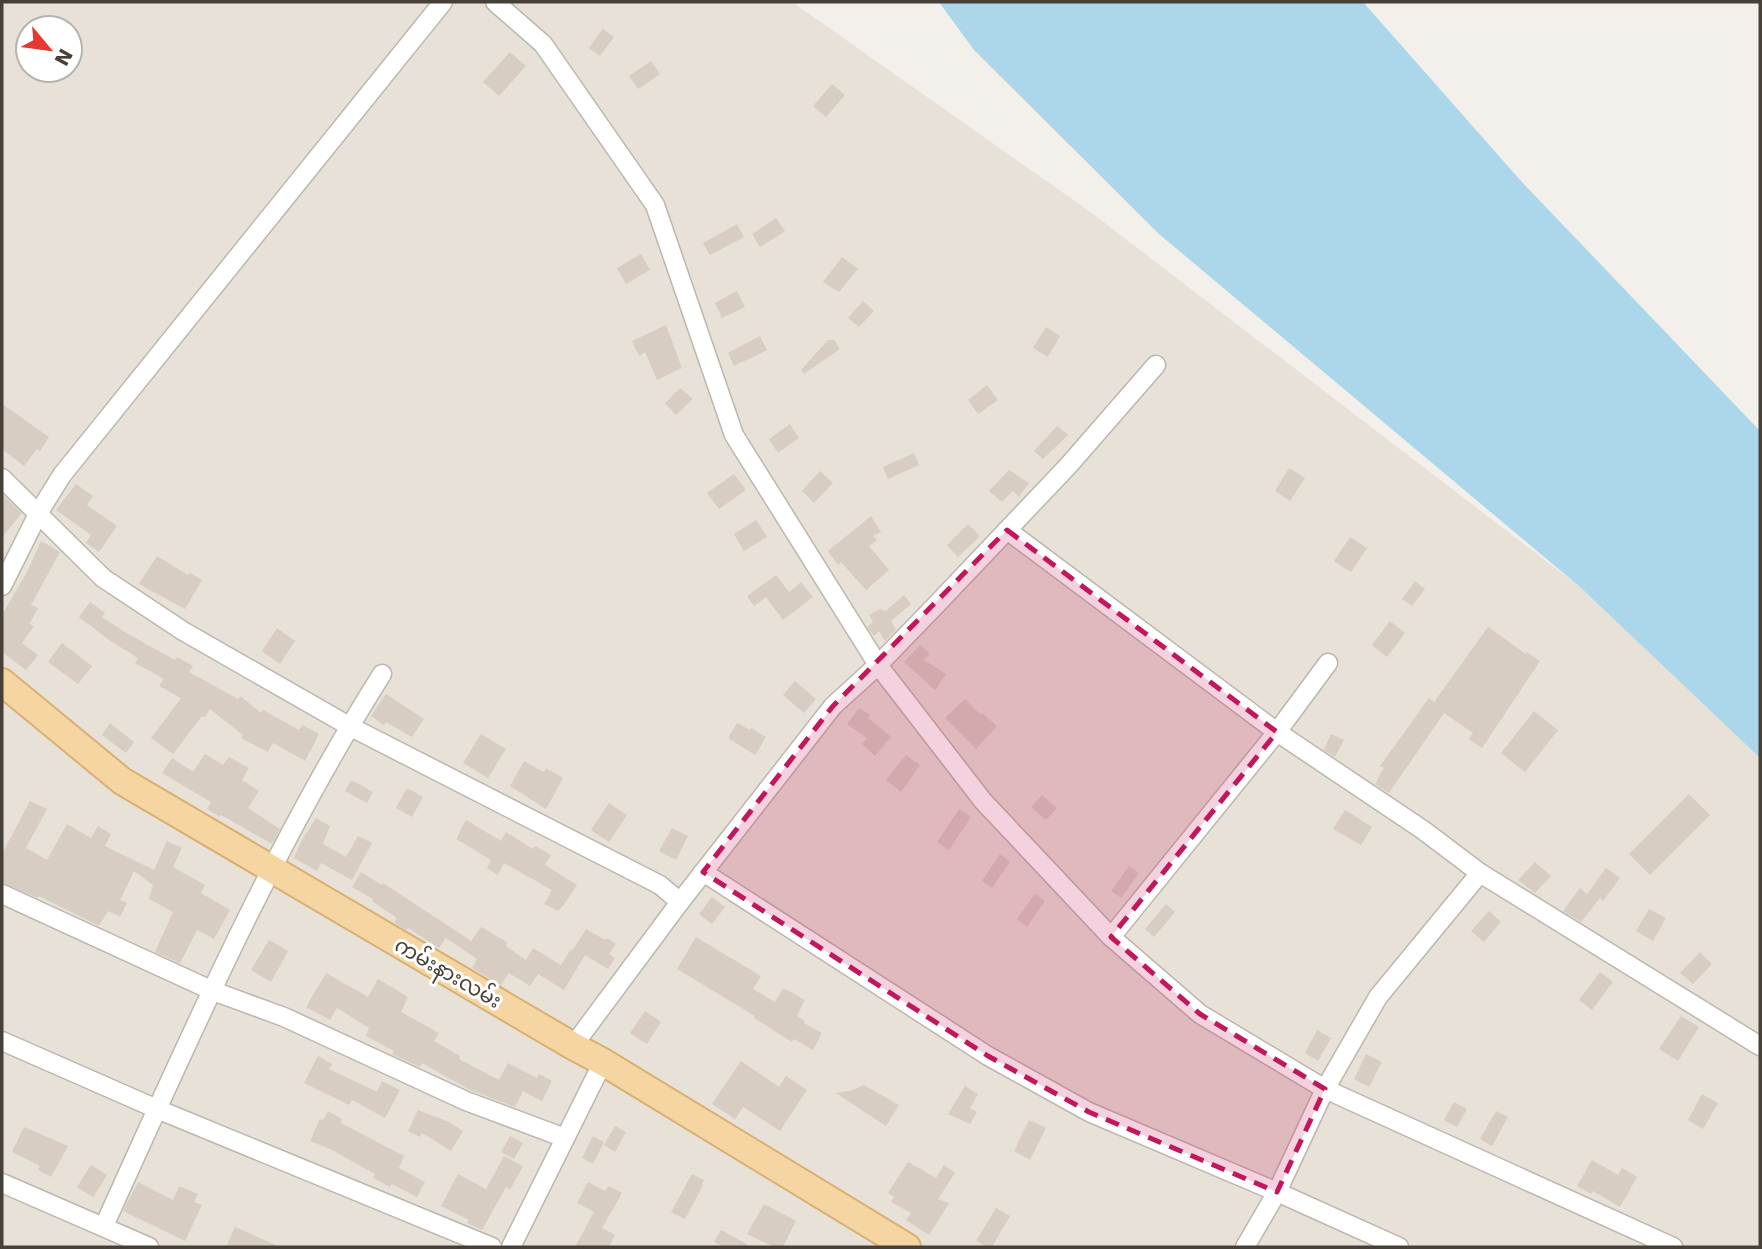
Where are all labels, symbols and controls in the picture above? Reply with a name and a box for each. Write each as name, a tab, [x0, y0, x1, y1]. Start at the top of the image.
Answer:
north arrow	[14, 14, 84, 84]
text: N	[50, 45, 77, 70]
street label: ကမ်းနားလမ်း	[388, 929, 508, 1017]

